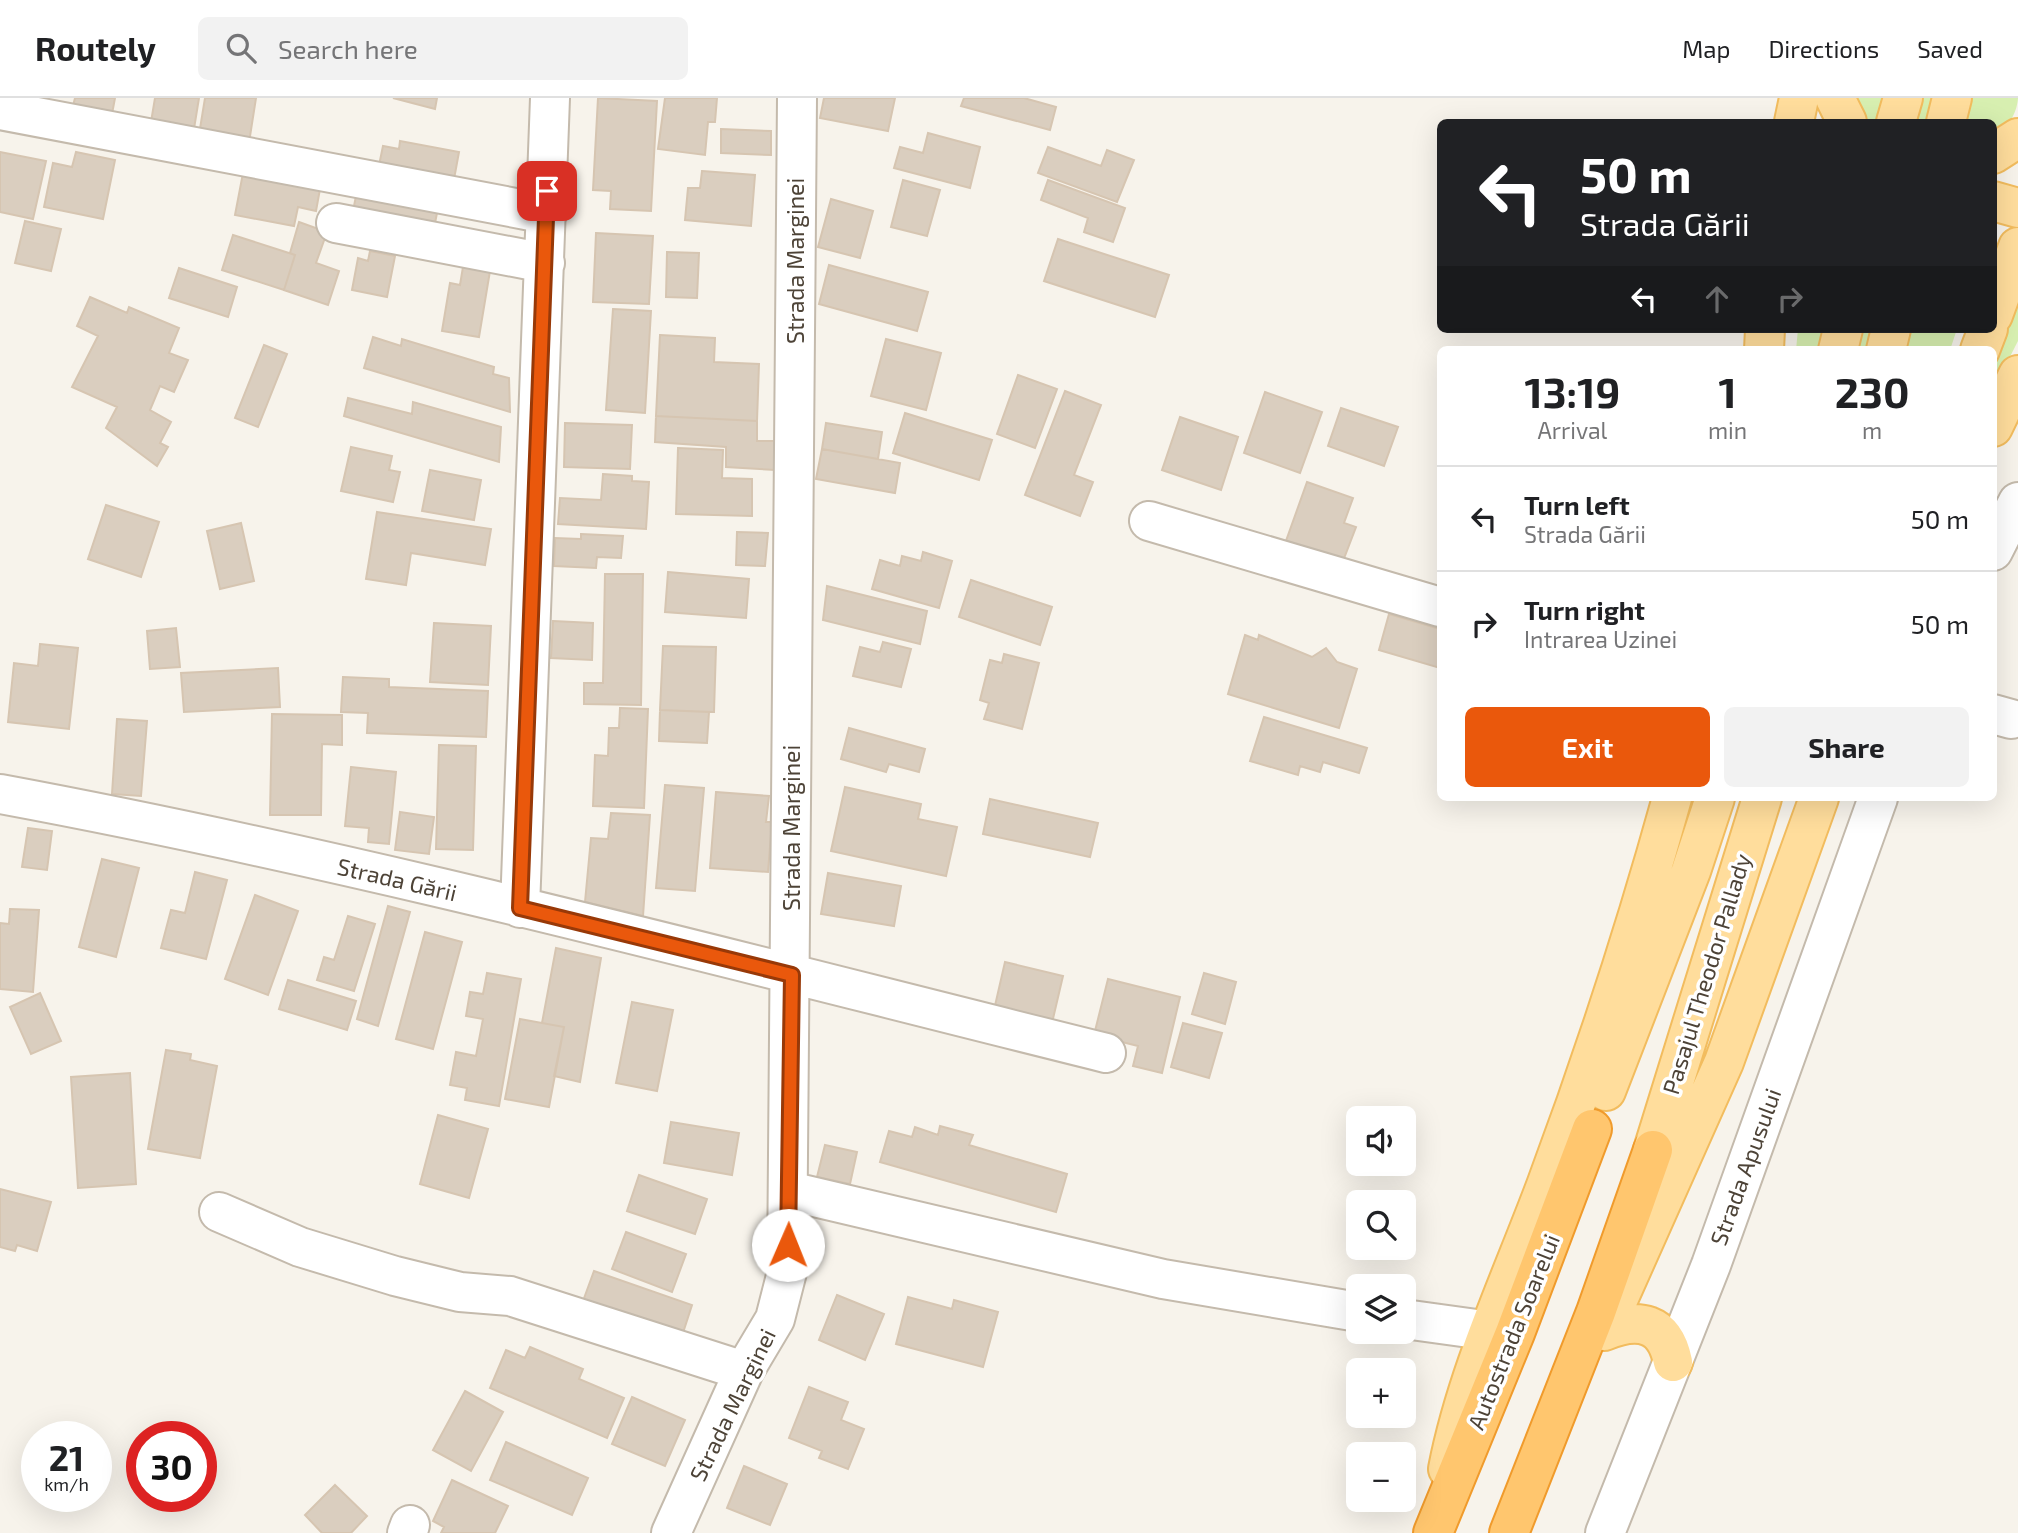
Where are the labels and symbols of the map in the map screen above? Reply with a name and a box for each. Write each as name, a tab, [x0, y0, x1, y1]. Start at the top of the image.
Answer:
pin	[517, 161, 577, 221]
street label: Strada Marginei	[781, 178, 809, 344]
street label: Strada Marginei	[777, 745, 805, 911]
street label: Pasajul Theodor Pallady	[1656, 850, 1756, 1097]
street label: Strada Gării	[335, 852, 460, 906]
street label: Strada Apusului	[1704, 1084, 1786, 1249]
position arrow	[751, 1208, 825, 1282]
street label: Autostrada Soarelui	[1461, 1230, 1565, 1433]
street label: Strada Marginei	[683, 1324, 781, 1485]
speed limit sign: 30	[126, 1421, 217, 1512]

